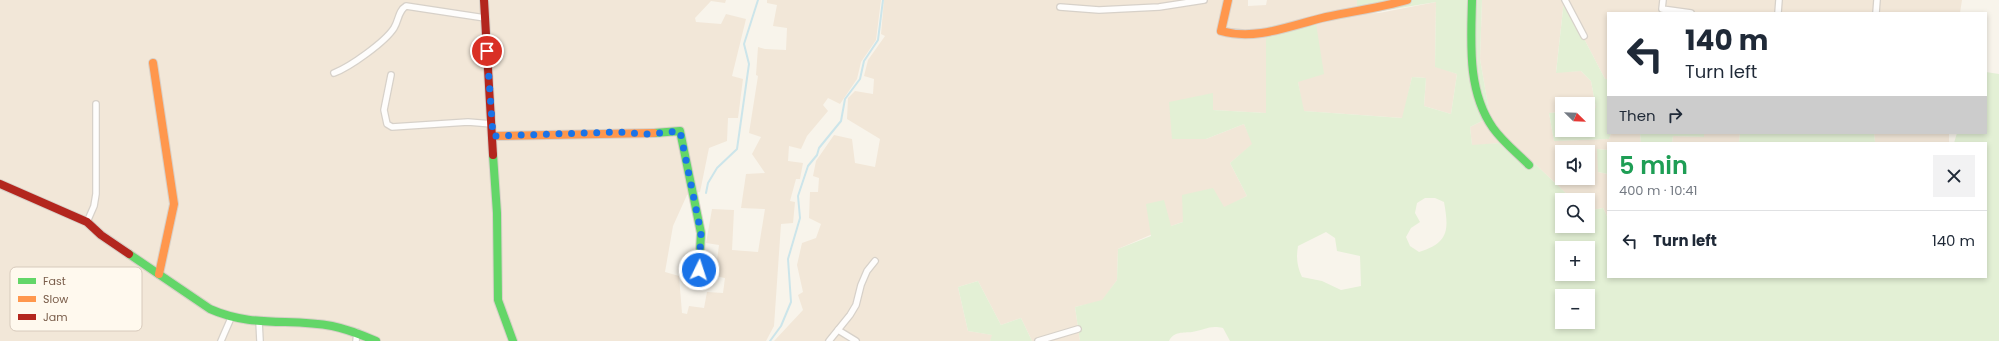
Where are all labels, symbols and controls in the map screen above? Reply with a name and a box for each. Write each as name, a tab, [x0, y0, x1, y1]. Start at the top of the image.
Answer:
text: 140 m	[1685, 21, 1768, 60]
icon: left	[1619, 28, 1671, 80]
pin	[470, 34, 504, 68]
icon: arrive	[476, 40, 498, 62]
text: Turn left	[1685, 59, 1757, 84]
north arrow	[1555, 97, 1595, 137]
map controls	[1555, 97, 1595, 329]
icon: right	[1664, 104, 1686, 126]
text: Then	[1619, 105, 1656, 126]
button: sound	[1555, 145, 1595, 185]
text: 5 min	[1619, 149, 1688, 182]
button: close	[1933, 155, 1975, 197]
text: 400 m · 10:41	[1619, 181, 1698, 200]
button: search	[1555, 193, 1595, 233]
icon: left	[1619, 230, 1641, 252]
text: Turn left	[1653, 230, 1717, 251]
text: 140 m	[1932, 230, 1975, 251]
button: +	[1555, 241, 1595, 281]
position arrow	[678, 249, 720, 291]
legend	[10, 267, 142, 331]
text: Fast	[43, 273, 66, 289]
button: −	[1555, 289, 1595, 329]
text: Slow	[43, 291, 68, 307]
text: Jam	[43, 309, 68, 325]

